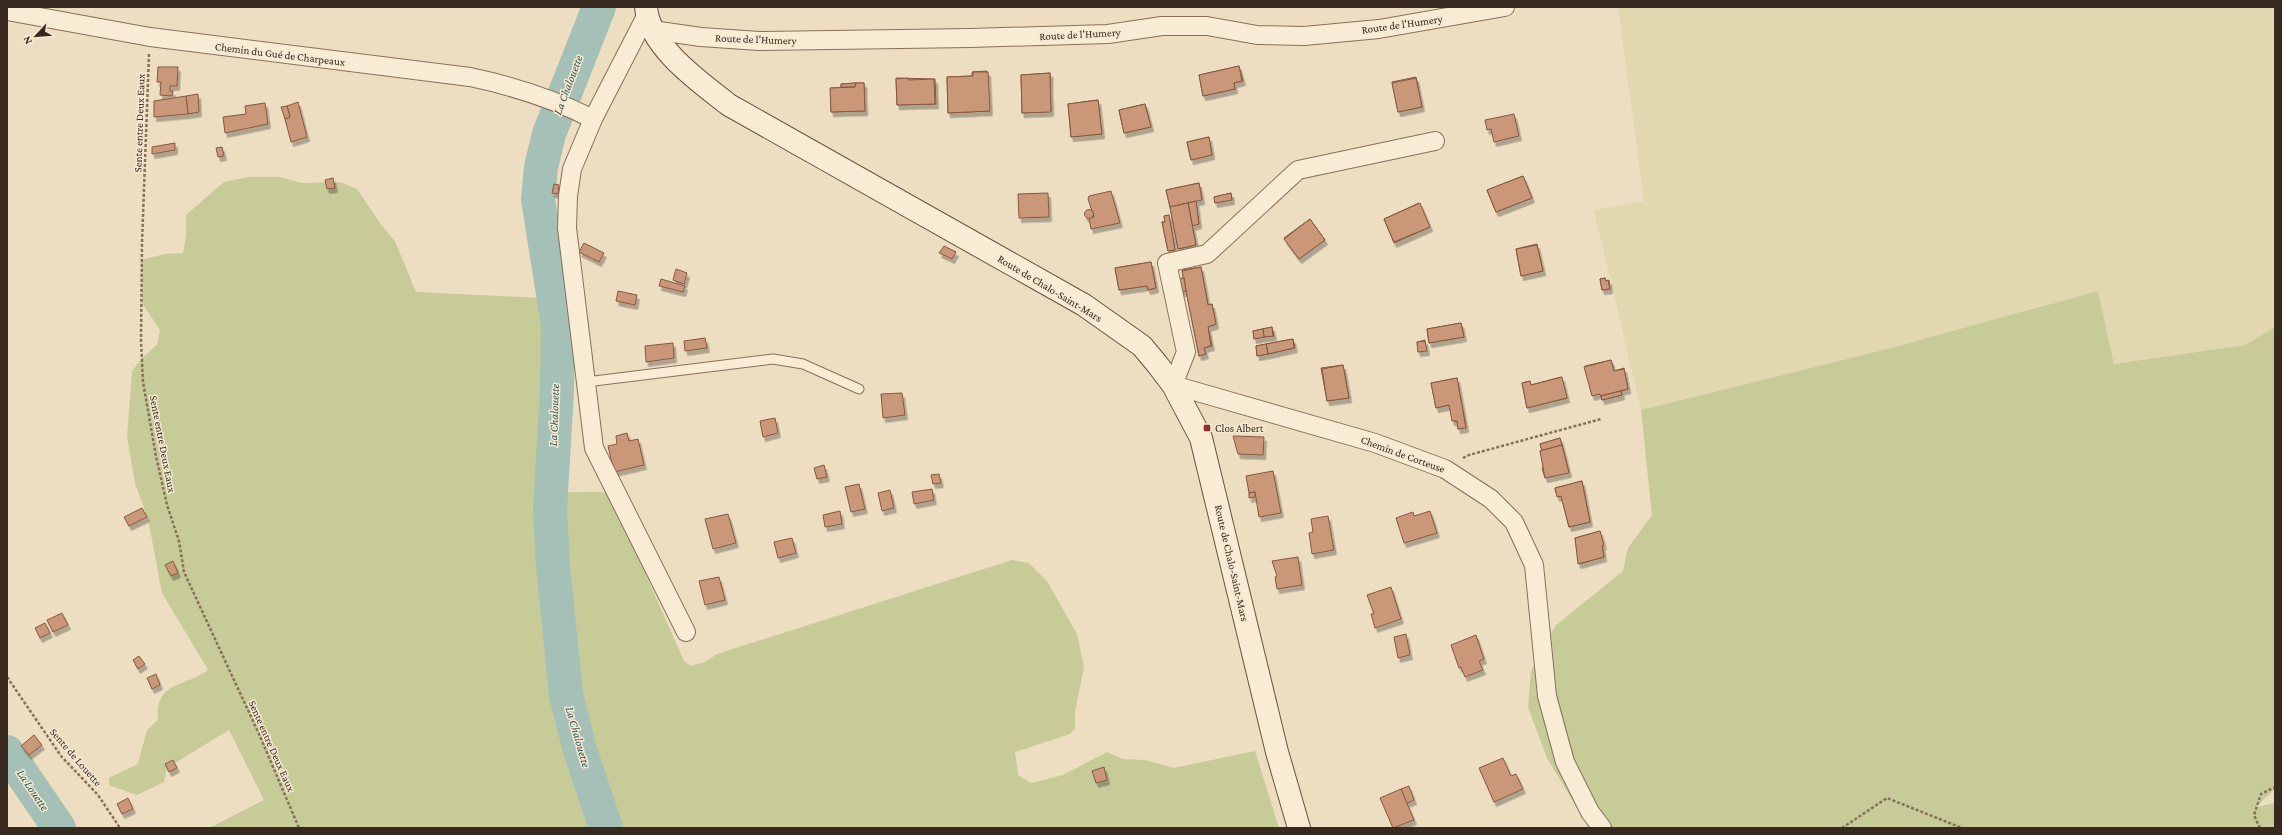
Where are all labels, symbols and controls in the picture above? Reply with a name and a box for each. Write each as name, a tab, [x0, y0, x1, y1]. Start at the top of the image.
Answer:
street label: Route de l'Humery	[1361, 12, 1444, 37]
north arrow	[16, 16, 56, 56]
street label: Route de l'Humery	[1039, 26, 1122, 43]
street label: Route de l'Humery	[715, 32, 798, 47]
text: N	[20, 34, 34, 46]
street label: Chemin du Gué de Charpeaux	[214, 40, 346, 69]
water label: La Chalouette	[550, 53, 586, 117]
street label: Sente entre Deux Eaux	[131, 74, 147, 172]
street label: Route de Chalo-Saint-Mars	[996, 252, 1104, 324]
water label: La Chalouette	[546, 383, 562, 447]
street label: Sente entre Deux Eaux	[148, 394, 178, 494]
place label: Clos Albert	[1215, 422, 1264, 434]
marker: Clos Albert	[1202, 423, 1212, 433]
street label: Chemin de Corteuse	[1359, 433, 1447, 475]
street label: Route de Chalo-Saint-Mars	[1213, 503, 1251, 623]
street label: Sente entre Deux Eaux	[246, 699, 298, 793]
water label: La Chalouette	[563, 705, 593, 769]
street label: Sente de Louette	[48, 726, 104, 788]
water label: La Louette	[14, 767, 52, 814]

